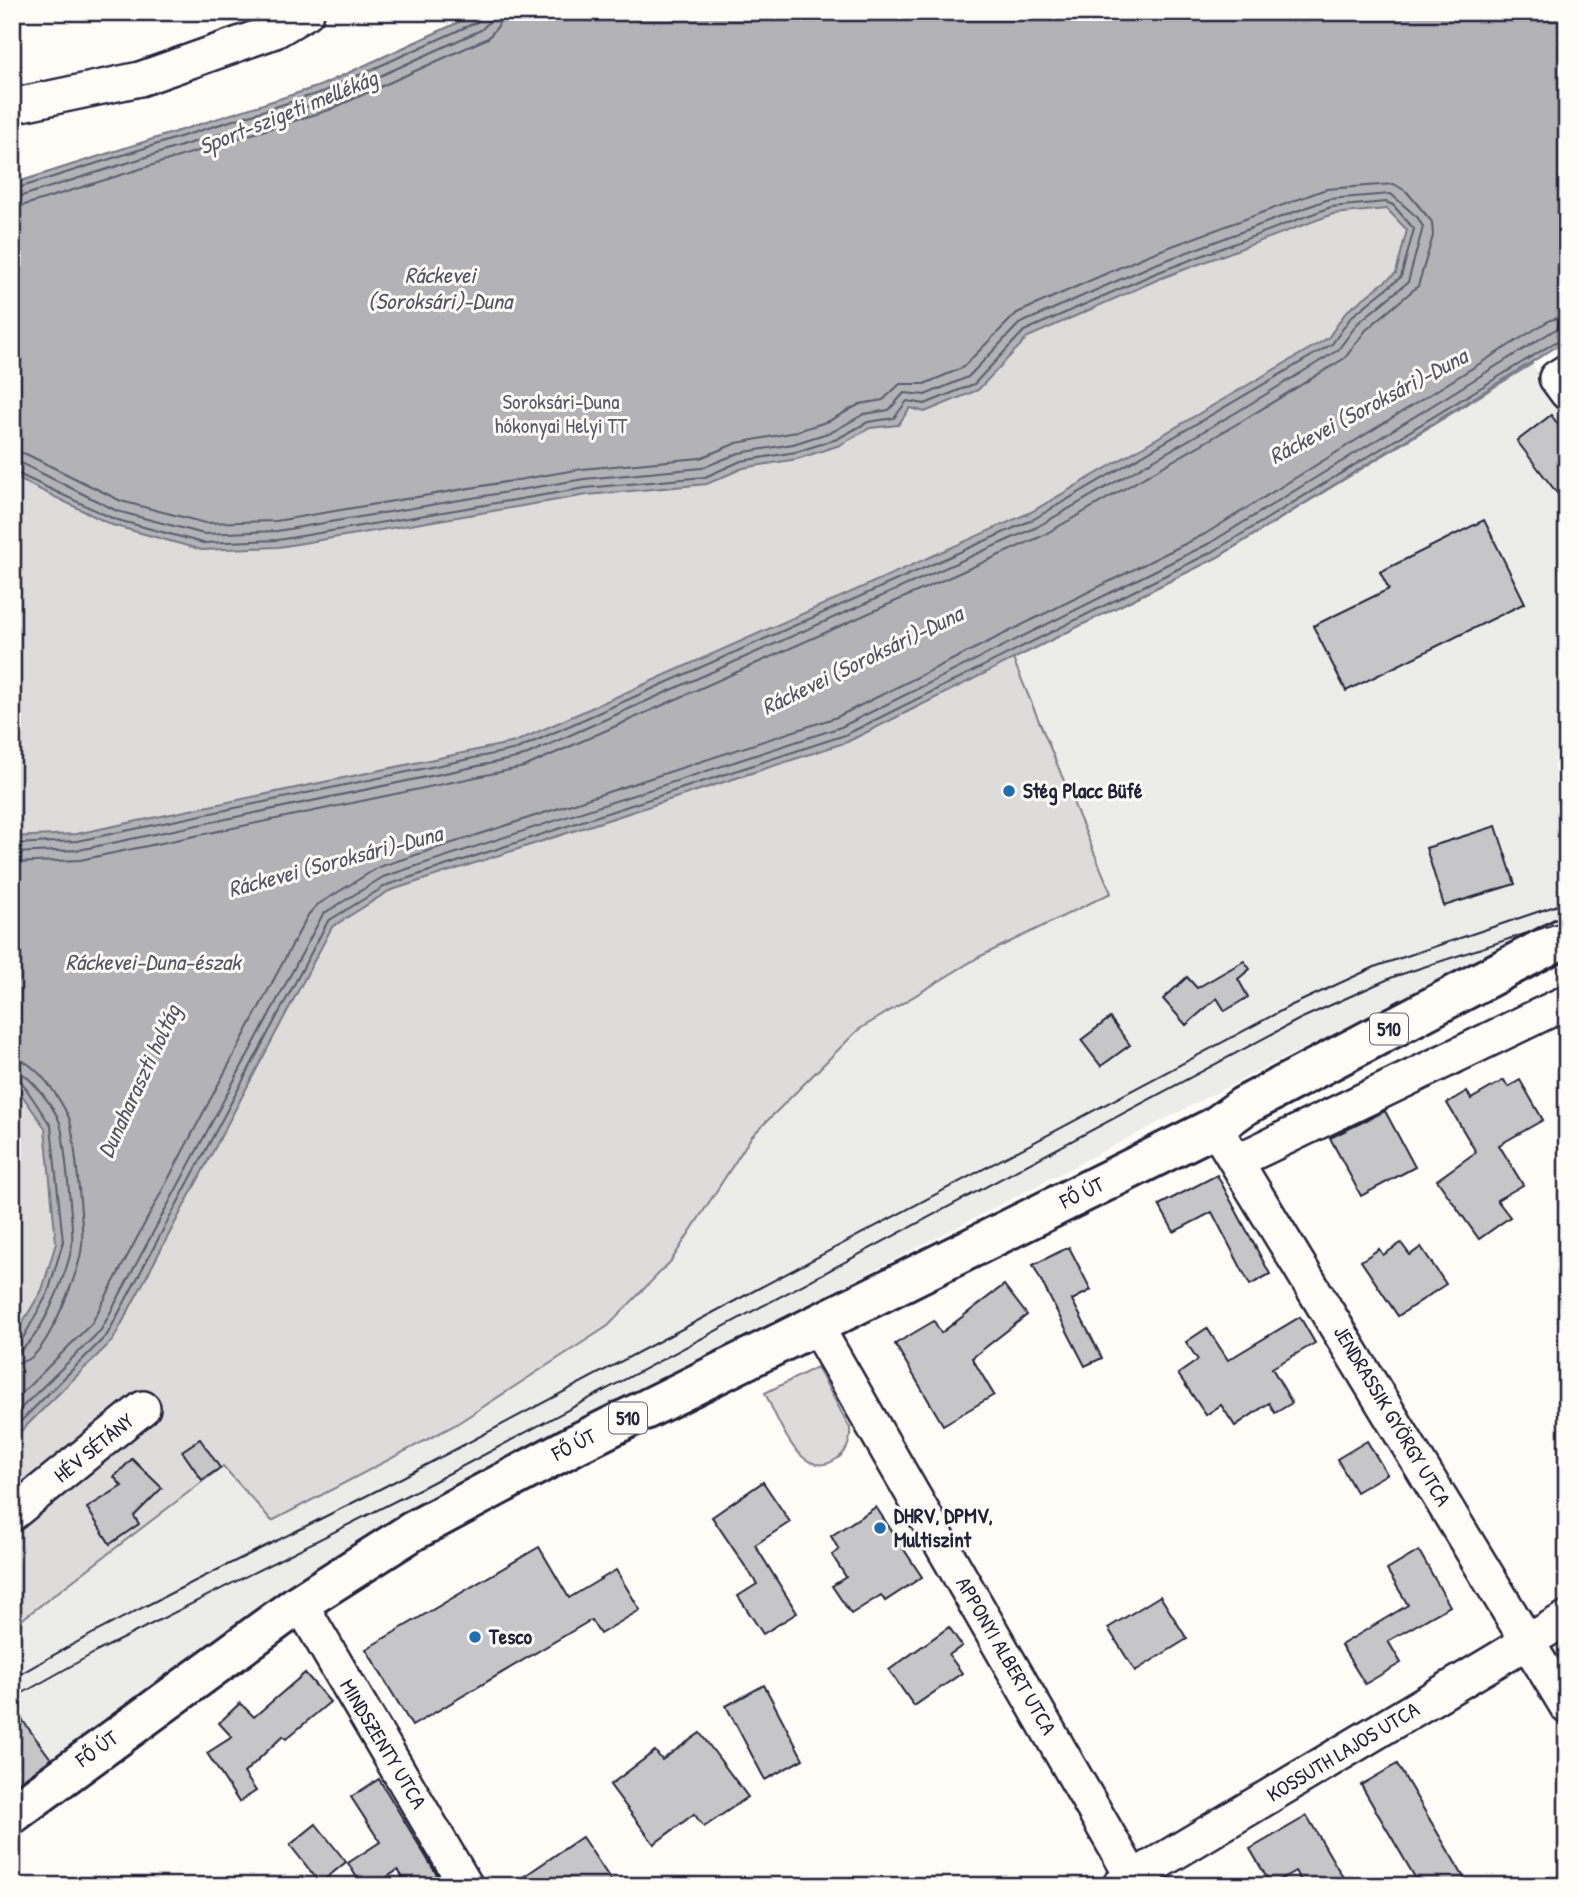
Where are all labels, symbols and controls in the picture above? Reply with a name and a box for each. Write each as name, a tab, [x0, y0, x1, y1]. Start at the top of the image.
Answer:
water label: Sport-szigeti mellékág	[194, 61, 384, 162]
water label: Ráckevei (Soroksári)-Duna	[368, 259, 514, 316]
water label: Ráckevei (Soroksári)-Duna	[1263, 339, 1474, 471]
park label: Soroksári-Duna hókonyai Helyi TT	[495, 387, 628, 440]
water label: Ráckevei (Soroksári)-Duna	[756, 597, 969, 722]
place label: Stég Placc Büfé	[1023, 776, 1143, 806]
marker: Stég Placc Büfé	[1001, 783, 1017, 799]
water label: Ráckevei (Soroksári)-Duna	[225, 817, 447, 904]
water label: Ráckevei-Duna-észak	[65, 946, 243, 977]
water label: Dunaharaszti holtág	[90, 998, 189, 1163]
road number: 510	[1370, 1014, 1408, 1044]
street label: FŐ ÚT	[1054, 1169, 1110, 1216]
street label: JENDRASSIK GYÖRGY UTCA	[1327, 1320, 1458, 1511]
road number: 510	[609, 1402, 647, 1434]
street label: HÉV SÉTÁNY	[48, 1406, 140, 1489]
street label: FŐ ÚT	[546, 1421, 602, 1468]
place label: DHRV, DPMV, Multiszint	[894, 1501, 993, 1554]
marker: DHRV, DPMV, Multiszint	[872, 1520, 888, 1536]
street label: APPONYI ALBERT UTCA	[949, 1572, 1063, 1740]
place label: Tesco	[488, 1622, 532, 1651]
marker: Tesco	[467, 1629, 483, 1645]
street label: MINDSZENTY UTCA	[333, 1674, 434, 1814]
street label: KOSSUTH LAJOS UTCA	[1261, 1695, 1424, 1809]
street label: FŐ ÚT	[69, 1723, 125, 1774]

